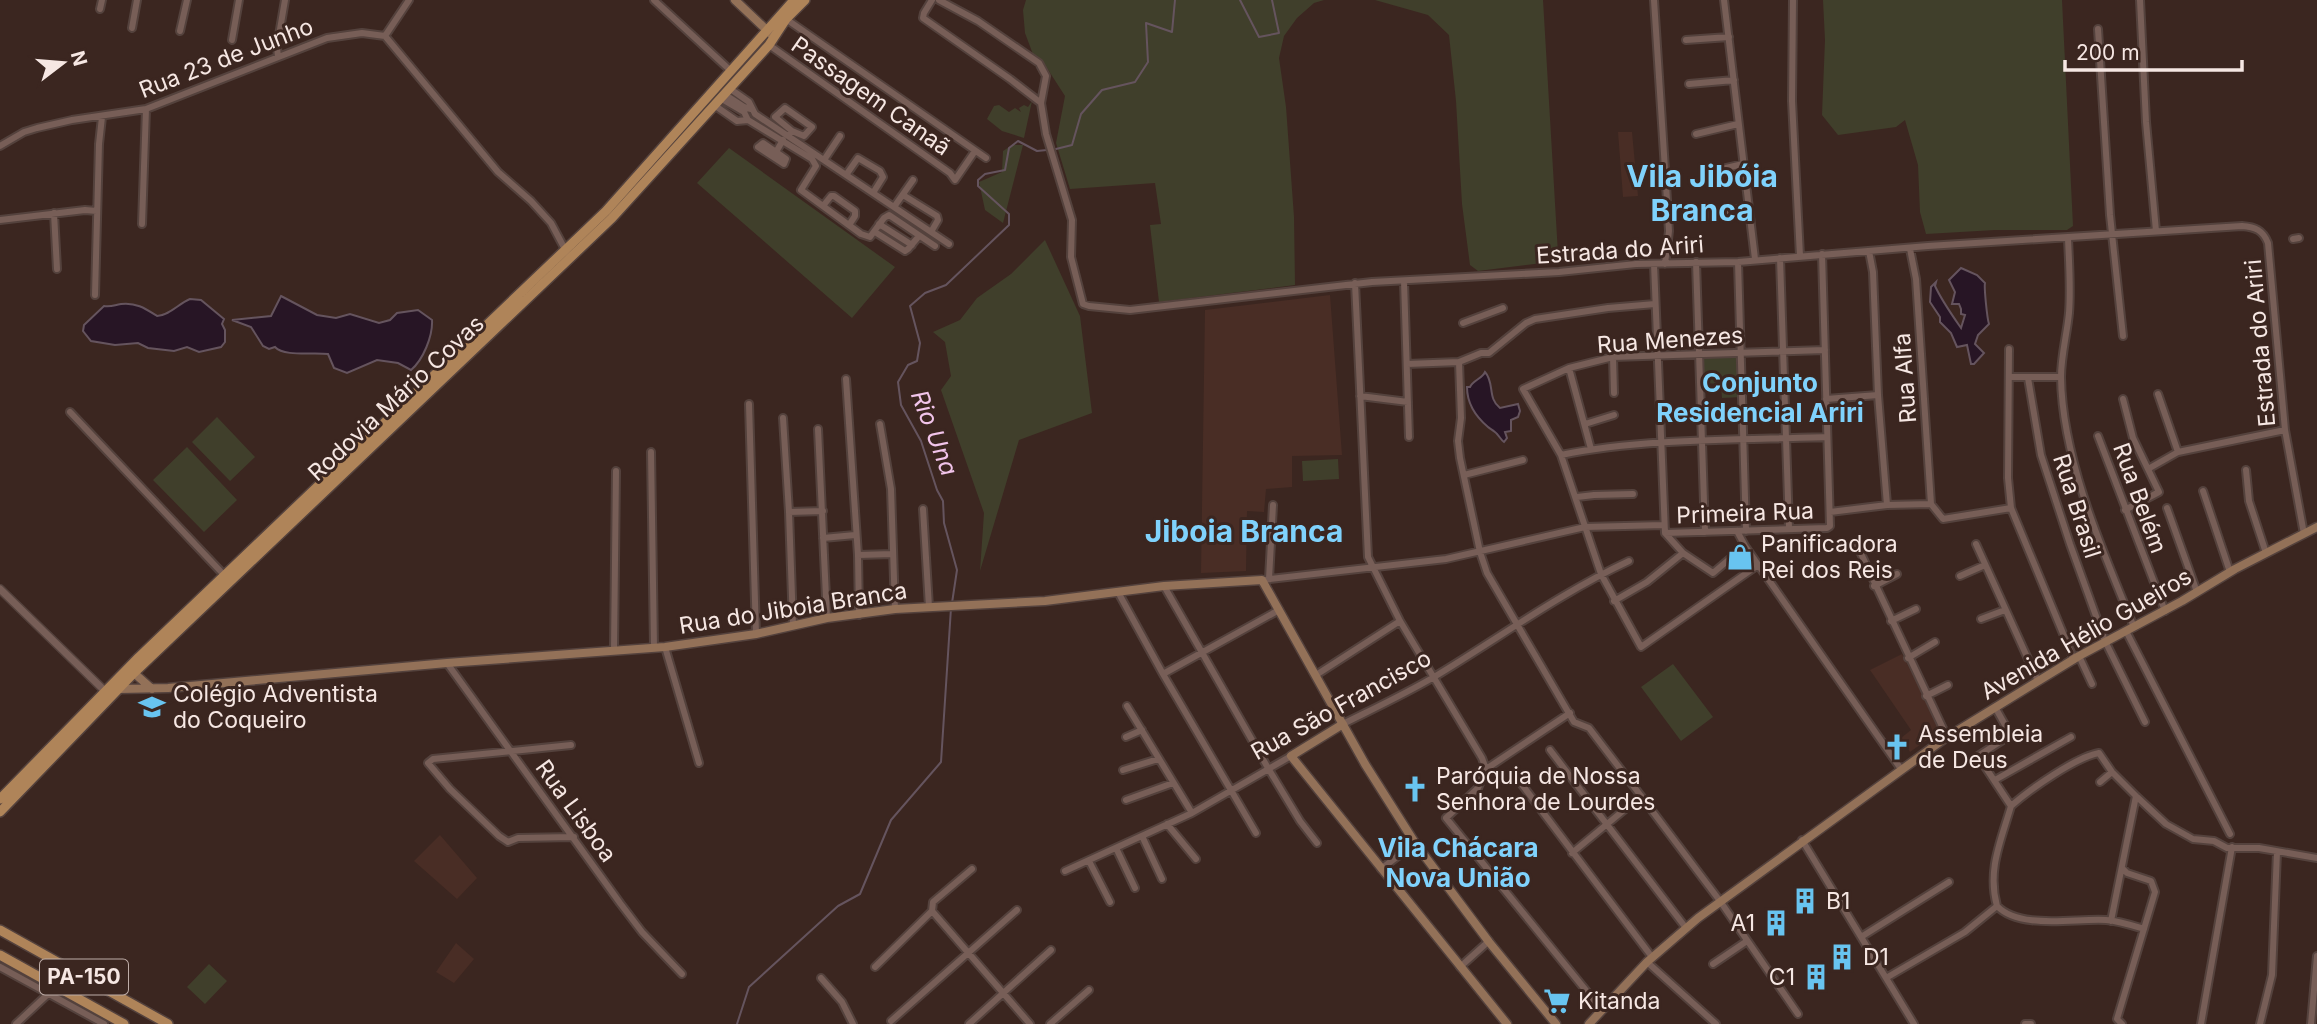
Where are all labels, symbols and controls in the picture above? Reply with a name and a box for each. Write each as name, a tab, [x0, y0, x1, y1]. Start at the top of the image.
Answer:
street label: Rua 23 de Junho	[135, 12, 317, 104]
north arrow	[28, 28, 98, 98]
scale bar	[2065, 28, 2242, 72]
street label: Passagem Canaã	[786, 31, 956, 161]
text: 200 m	[2076, 40, 2140, 65]
text: N	[66, 48, 92, 69]
district label: Vila Jibóia Branca	[1626, 158, 1778, 228]
street label: Estrada do Ariri	[1535, 230, 1705, 270]
street label: Estrada do Ariri	[2239, 258, 2281, 428]
street label: Rodovia Mário Covas	[302, 309, 490, 487]
street label: Rua Menezes	[1596, 321, 1744, 359]
street label: Rua Alfa	[1888, 332, 1922, 424]
district label: Conjunto Residencial Ariri	[1656, 367, 1864, 428]
water label: Rio Una	[905, 386, 964, 480]
street label: Rua Belém	[2107, 439, 2173, 557]
street label: Rua Brasil	[2047, 450, 2107, 562]
street label: Primeira Rua	[1676, 497, 1814, 529]
district label: Jiboia Branca	[1145, 513, 1343, 549]
place label: Panificadora Rei dos Reis	[1761, 530, 1898, 584]
shop icon: Panificadora Rei dos Reis	[1725, 542, 1755, 572]
street label: Avenida Hélio Gueiros	[1976, 562, 2196, 706]
street label: Rua do Jiboia Branca	[677, 576, 909, 640]
street label: Rua São Francisco	[1246, 644, 1436, 766]
place label: Colégio Adventista do Coqueiro	[173, 680, 378, 734]
school or university icon: Colégio Adventista do Coqueiro	[137, 692, 167, 722]
place label: Assembleia de Deus	[1918, 720, 2043, 774]
church icon: Assembleia de Deus	[1882, 732, 1912, 762]
street label: Rua Lisboa	[530, 754, 622, 868]
place label: Paróquia de Nossa Senhora de Lourdes	[1436, 762, 1655, 816]
church icon: Paróquia de Nossa Senhora de Lourdes	[1400, 774, 1430, 804]
district label: Vila Chácara Nova União	[1377, 832, 1539, 893]
building icon: B1	[1790, 886, 1820, 916]
place label: B1	[1826, 887, 1850, 915]
building icon: A1	[1761, 908, 1791, 938]
place label: A1	[1731, 909, 1755, 937]
building icon: D1	[1827, 942, 1857, 972]
place label: D1	[1863, 943, 1889, 971]
road number: PA-150	[40, 960, 128, 995]
building icon: C1	[1801, 962, 1831, 992]
place label: C1	[1769, 963, 1795, 991]
supermarket icon: Kitanda	[1542, 986, 1572, 1016]
place label: Kitanda	[1578, 987, 1661, 1015]

